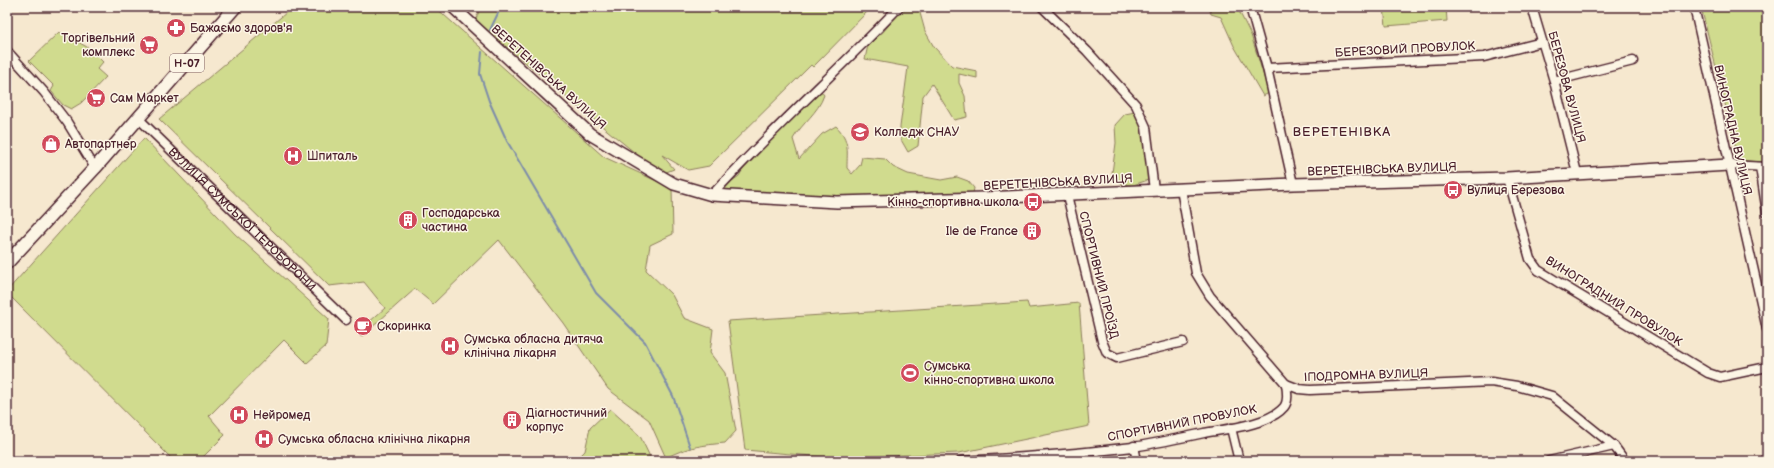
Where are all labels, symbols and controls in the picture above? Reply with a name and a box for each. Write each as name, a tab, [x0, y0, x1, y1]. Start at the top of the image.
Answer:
pharmacy icon: Бажаємо здоров'я	[165, 17, 187, 39]
place label: Бажаємо здоров'я	[190, 21, 293, 36]
street label: ВЕРЕТЕНІВСЬКА ВУЛИЦЯ	[488, 22, 609, 133]
street label: БЕРЕЗОВА ВУЛИЦЯ	[1544, 30, 1589, 145]
place label: Торгівельний комплекс	[61, 31, 135, 60]
supermarket icon: Торгівельний комплекс	[138, 34, 160, 56]
street label: БЕРЕЗОВИЙ ПРОВУЛОК	[1335, 38, 1476, 61]
road number: Н-07	[170, 54, 204, 72]
street label: ВИНОГРАДНА ВУЛИЦЯ	[1710, 64, 1755, 197]
supermarket icon: Сам Маркет	[85, 87, 107, 109]
place label: Сам Маркет	[110, 91, 179, 106]
school or university icon: Колледж СНАУ	[849, 121, 871, 143]
district label: ВЕРЕТЕНІВКА	[1293, 124, 1391, 140]
place label: Колледж СНАУ	[874, 125, 959, 140]
shop icon: Автопартнер	[40, 133, 62, 155]
place label: Автопартнер	[64, 137, 137, 152]
street label: ВУЛИЦЯ СУМСЬКОЇ ТЕРОБОРОНИ	[165, 145, 319, 295]
hospital icon: Шпиталь	[282, 145, 304, 167]
place label: Шпиталь	[307, 149, 358, 164]
street label: ВЕРЕТЕНІВСЬКА ВУЛИЦЯ	[1307, 159, 1457, 180]
street label: ВЕРЕТЕНІВСЬКА ВУЛИЦЯ	[983, 171, 1133, 194]
bus stop icon: Вулиця Березова	[1442, 179, 1464, 201]
place label: Вулиця Березова	[1467, 183, 1565, 198]
bus stop icon: Кінно-спортивна школа	[1022, 191, 1044, 213]
place label: Кінно-спортивна школа	[887, 195, 1019, 210]
place label: Господарська частина	[422, 206, 500, 235]
building icon: Господарська частина	[397, 209, 419, 231]
street label: СПОРТИВНИЙ ПРОЇЗД	[1075, 210, 1123, 341]
building icon: Ile de France	[1021, 220, 1043, 242]
place label: Ile de France	[946, 224, 1018, 239]
street label: ВИНОГРАДНИЙ ПРОВУЛОК	[1543, 253, 1685, 350]
cafe icon: Скоринка	[352, 315, 374, 337]
place label: Скоринка	[377, 319, 431, 334]
place label: Сумська обласна дитяча клінічна лікарня	[464, 332, 603, 361]
hospital icon: Сумська обласна дитяча клінічна лікарня	[439, 335, 461, 357]
place label: Сумська кінно-спортивна школа	[924, 359, 1054, 388]
sports icon: Сумська кінно-спортивна школа	[899, 362, 921, 384]
street label: ІПОДРОМНА ВУЛИЦЯ	[1304, 366, 1428, 385]
street label: СПОРТИВНИЙ ПРОВУЛОК	[1106, 402, 1258, 445]
hospital icon: Нейромед	[228, 404, 250, 426]
place label: Діагностичний корпус	[526, 406, 607, 435]
place label: Нейромед	[253, 408, 311, 423]
building icon: Діагностичний корпус	[501, 409, 523, 431]
hospital icon: Сумська обласна клінічна лікарня	[253, 428, 275, 450]
place label: Сумська обласна клінічна лікарня	[278, 432, 470, 447]

